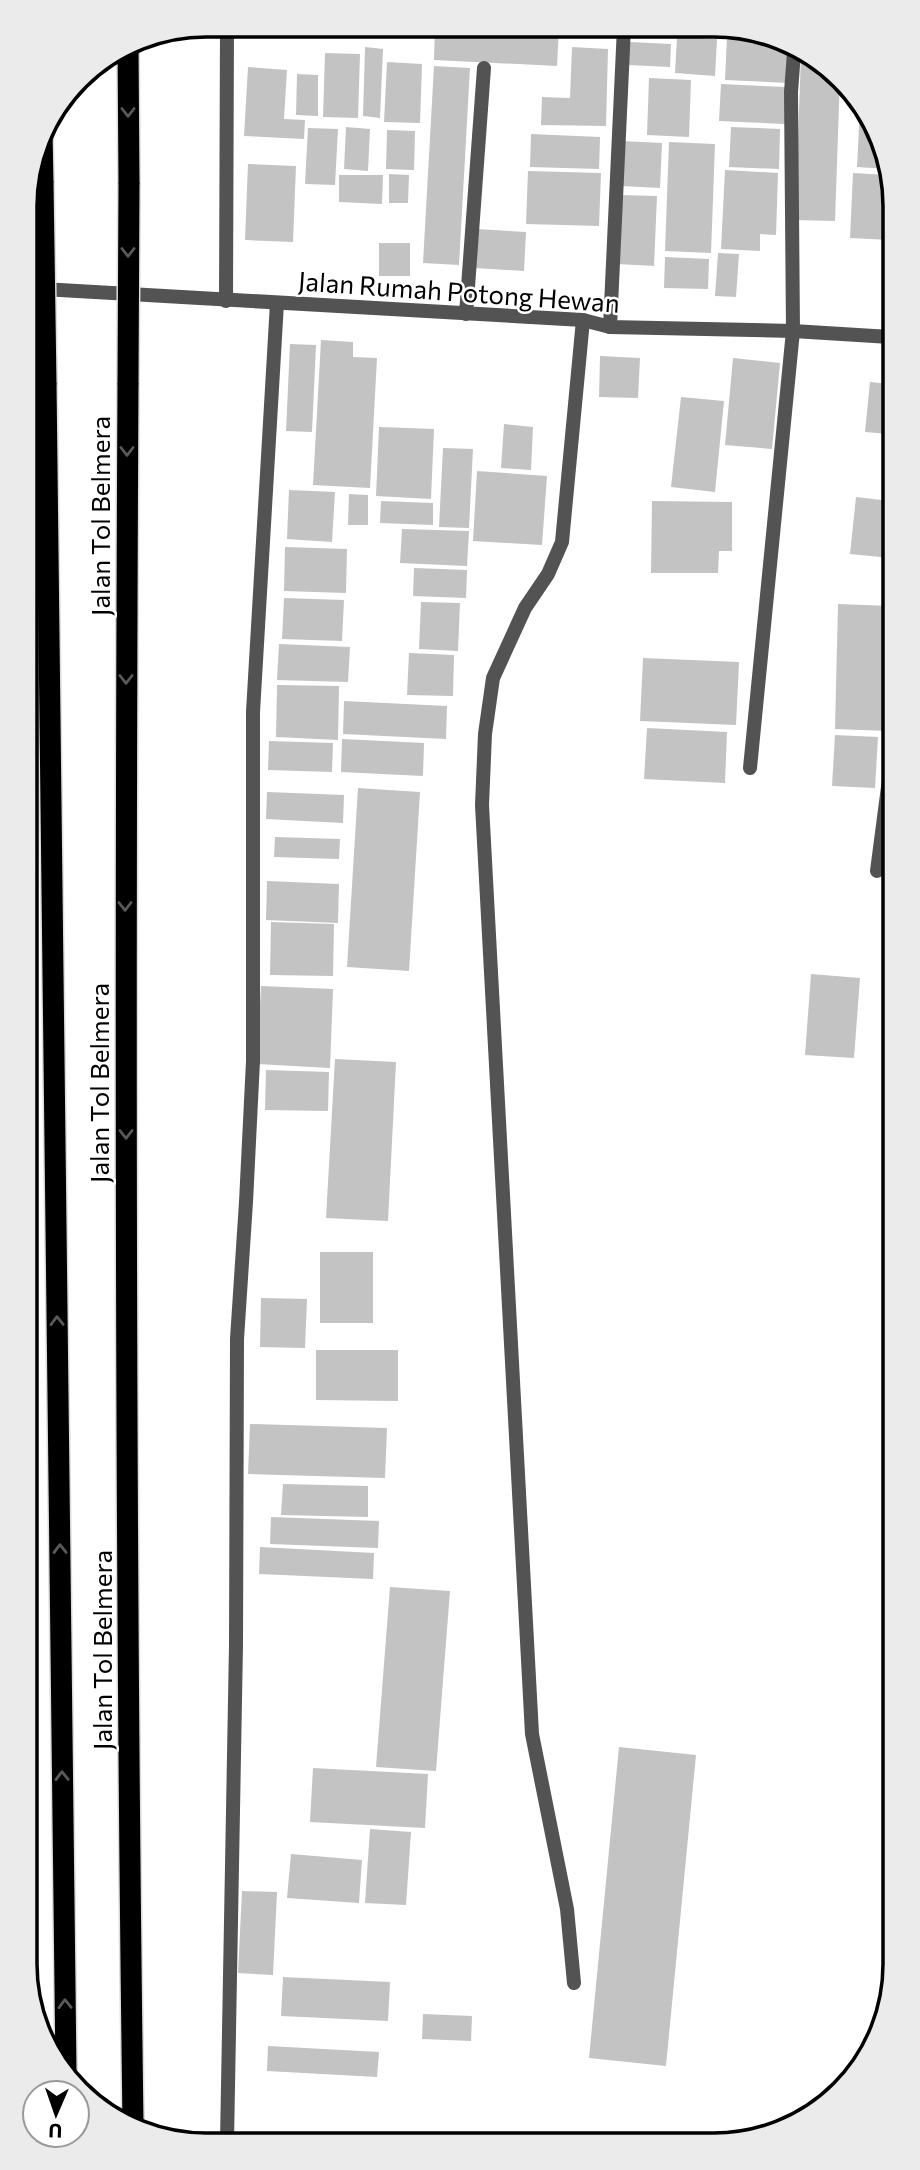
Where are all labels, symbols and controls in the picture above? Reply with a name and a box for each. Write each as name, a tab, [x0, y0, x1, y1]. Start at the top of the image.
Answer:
one-way arrow	[120, 107, 136, 118]
one-way arrow	[120, 248, 136, 258]
street label: Jalan Rumah Potong Hewan	[297, 264, 621, 318]
street label: Jalan Tol Belmera	[84, 416, 115, 616]
one-way arrow	[119, 447, 135, 457]
one-way arrow	[118, 674, 134, 685]
one-way arrow	[117, 902, 133, 912]
street label: Jalan Tol Belmera	[83, 983, 114, 1183]
one-way arrow	[118, 1129, 134, 1140]
one-way arrow	[50, 1315, 65, 1326]
one-way arrow	[52, 1543, 68, 1553]
street label: Jalan Tol Belmera	[86, 1550, 117, 1750]
one-way arrow	[55, 1770, 70, 1781]
one-way arrow	[57, 1998, 73, 2008]
north arrow	[21, 2079, 91, 2149]
text: U	[48, 2120, 63, 2143]

